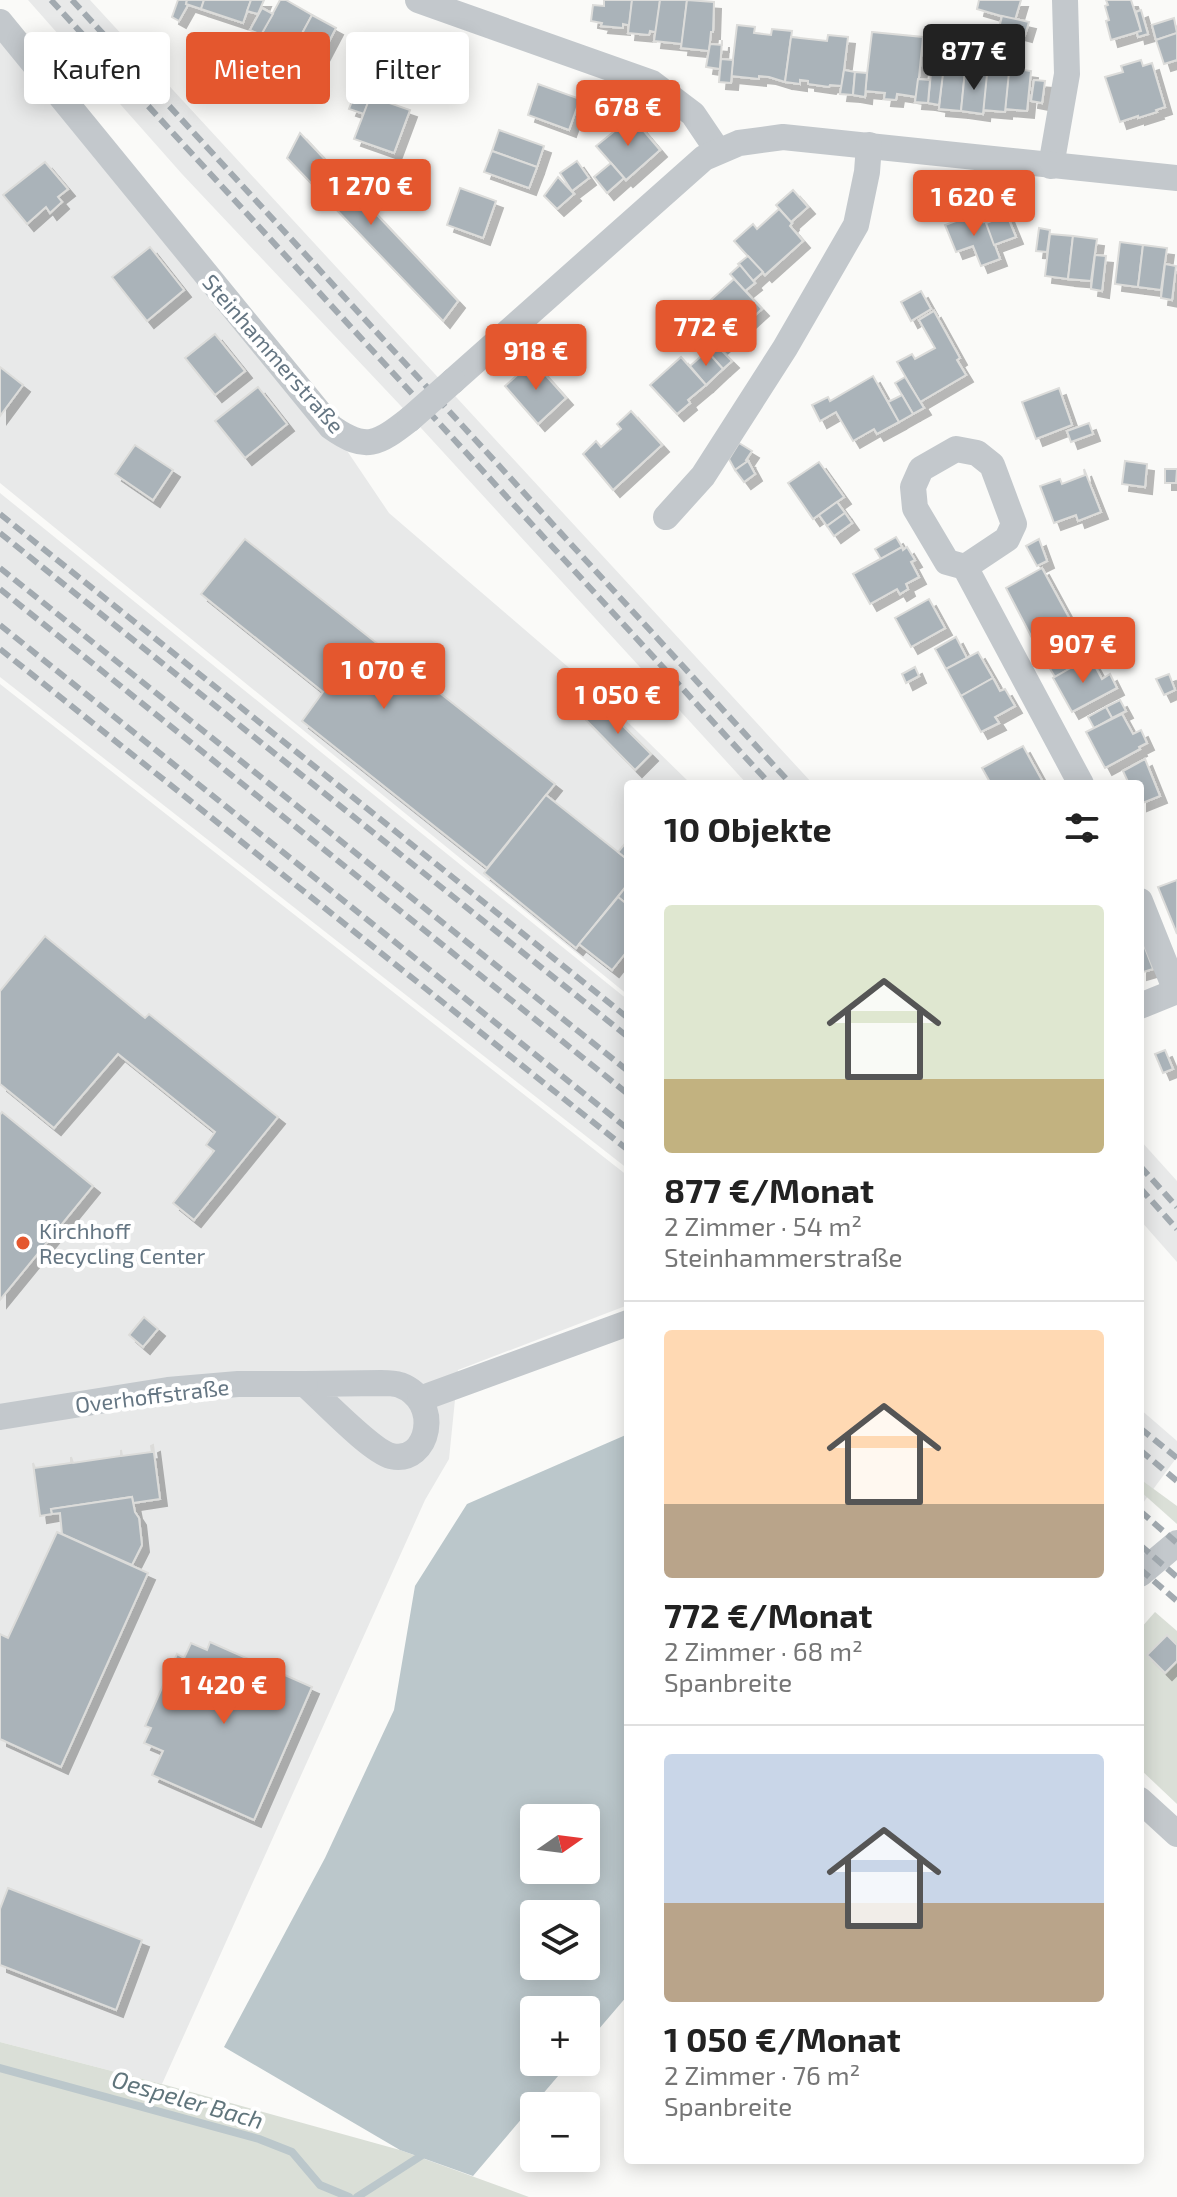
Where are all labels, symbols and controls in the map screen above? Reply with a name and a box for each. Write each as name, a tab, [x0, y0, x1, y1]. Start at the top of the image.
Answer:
pin: 877 €	[918, 24, 1030, 92]
chip: Kaufen	[24, 32, 170, 104]
chip: Mieten	[186, 32, 330, 104]
chip: Filter	[346, 32, 469, 104]
text: 877 €	[941, 34, 1007, 65]
pin: 678 €	[572, 80, 684, 148]
text: 678 €	[594, 90, 662, 121]
pin: 1 270 €	[297, 159, 445, 227]
text: 1 270 €	[329, 169, 413, 200]
pin: 1 620 €	[900, 170, 1048, 238]
text: 1 620 €	[931, 180, 1017, 211]
street label: Steinhammerstraße	[198, 268, 350, 438]
pin: 772 €	[650, 300, 762, 368]
text: 772 €	[674, 310, 738, 341]
pin: 918 €	[480, 324, 592, 392]
text: 918 €	[503, 334, 569, 365]
pin: 907 €	[1027, 617, 1139, 685]
text: 907 €	[1049, 627, 1117, 658]
pin: 1 070 €	[310, 643, 458, 711]
text: 1 070 €	[341, 653, 427, 684]
pin: 1 050 €	[544, 668, 692, 736]
text: 1 050 €	[575, 678, 661, 709]
icon: filters	[1060, 806, 1104, 850]
text: 10 Objekte	[664, 808, 832, 849]
icon: home	[812, 957, 956, 1101]
text: 877 €/Monat	[664, 1169, 874, 1210]
text: 2 Zimmer · 54 m²	[664, 1210, 862, 1241]
place label: Kirchhoff Recycling Center	[39, 1217, 206, 1268]
marker: Kirchhoff Recycling Center	[14, 1234, 32, 1252]
text: Steinhammerstraße	[664, 1241, 903, 1272]
street label: Overhoffstraße	[74, 1373, 230, 1417]
icon: home	[812, 1382, 956, 1526]
text: 772 €/Monat	[664, 1594, 873, 1635]
text: 2 Zimmer · 68 m²	[664, 1635, 863, 1666]
pin: 1 420 €	[150, 1658, 298, 1726]
text: Spanbreite	[664, 1666, 792, 1697]
text: 1 420 €	[180, 1668, 268, 1699]
north arrow	[520, 1804, 600, 1884]
map controls	[520, 1804, 600, 2172]
icon: home	[812, 1806, 956, 1950]
button: layers	[520, 1900, 600, 1980]
button: +	[520, 1996, 600, 2076]
text: 1 050 €/Monat	[664, 2018, 901, 2059]
text: 2 Zimmer · 76 m²	[664, 2059, 860, 2090]
water label: Oespeler Bach	[109, 2064, 267, 2134]
text: Spanbreite	[664, 2090, 792, 2121]
button: −	[520, 2092, 600, 2172]

